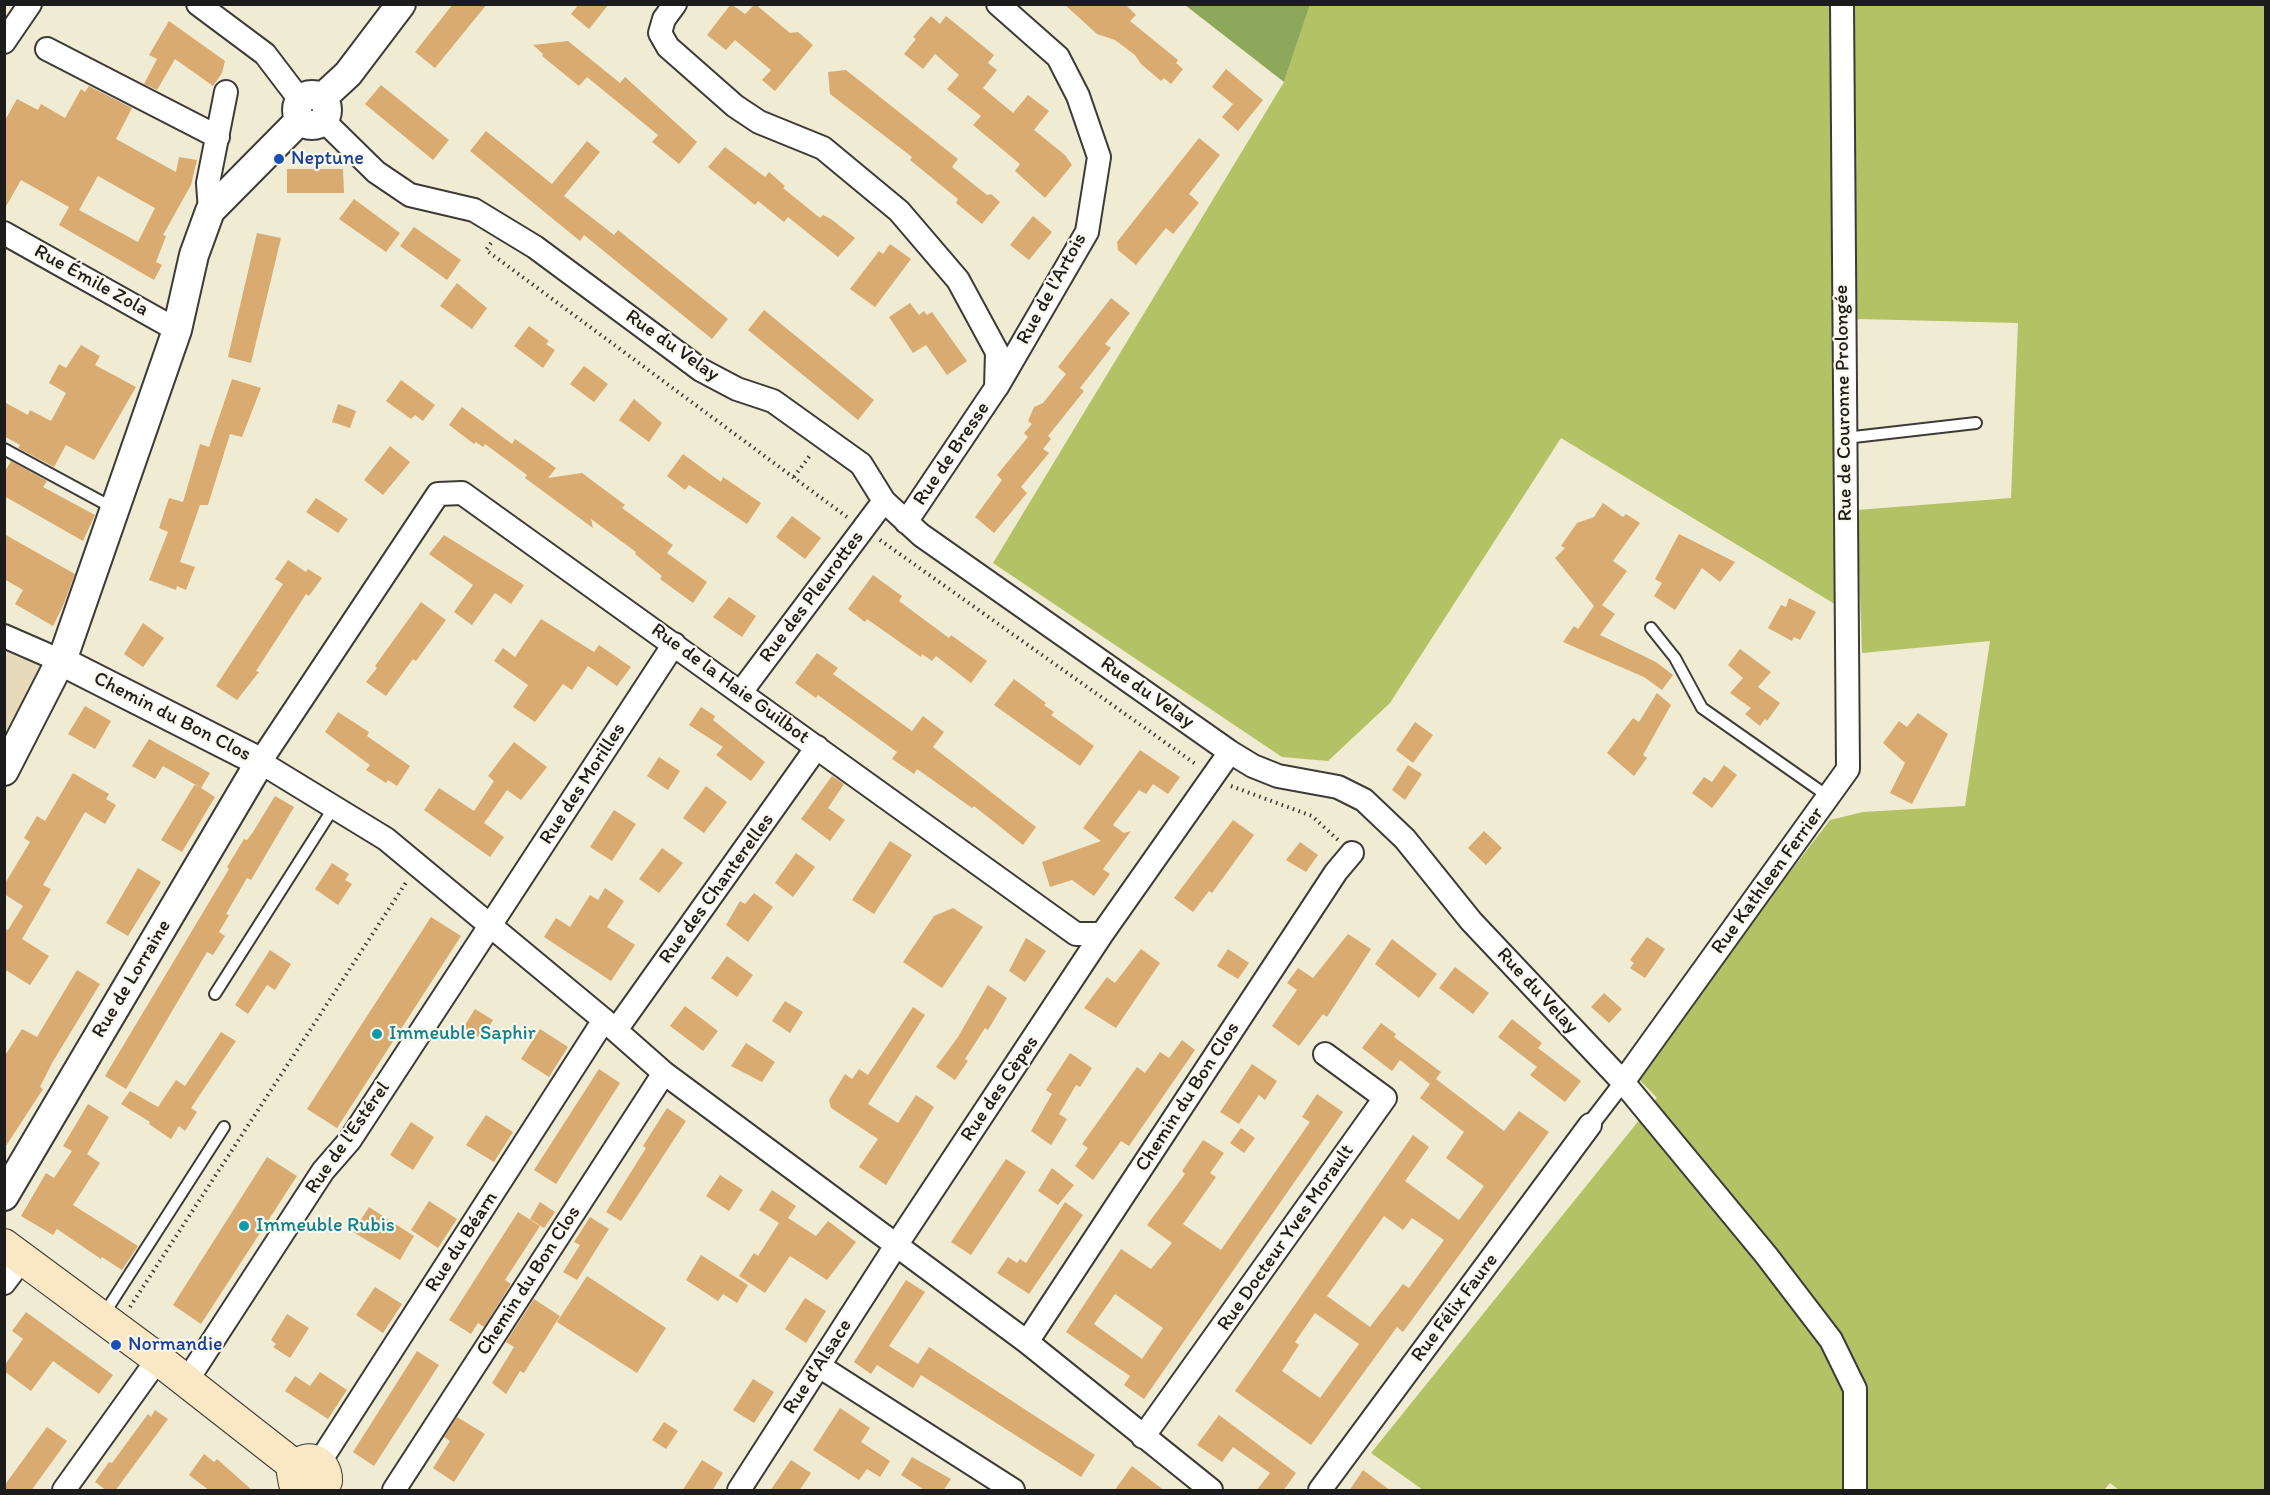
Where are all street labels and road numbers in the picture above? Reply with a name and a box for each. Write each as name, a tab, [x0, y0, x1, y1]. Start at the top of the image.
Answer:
street label: Rue de l'Artois	[1012, 229, 1092, 349]
street label: Rue Émile Zola	[30, 240, 152, 322]
street label: Rue de Couronne Prolongée	[1830, 285, 1858, 521]
street label: Rue du Velay	[620, 305, 724, 387]
street label: Rue de Bresse	[909, 398, 995, 510]
street label: Rue des Pleurottes	[755, 526, 869, 668]
street label: Rue de la Haie Guilbot	[646, 618, 814, 750]
street label: Rue du Velay	[1095, 652, 1199, 734]
street label: Chemin du Bon Clos	[89, 667, 255, 767]
street label: Rue des Morilles	[535, 719, 631, 849]
street label: Rue Kathleen Ferrier	[1707, 803, 1829, 959]
street label: Rue des Chanterelles	[654, 809, 780, 969]
street label: Rue de Lorraine	[87, 916, 177, 1042]
street label: Rue du Velay	[1491, 943, 1583, 1039]
street label: Chemin du Bon Clos	[1131, 1018, 1245, 1176]
street label: Rue des Cèpes	[956, 1032, 1044, 1146]
street label: Rue de l'Estérel	[300, 1077, 396, 1199]
street label: Rue Docteur Yves Morault	[1212, 1140, 1360, 1336]
street label: Rue du Béarn	[421, 1187, 503, 1297]
street label: Chemin du Bon Clos	[472, 1202, 586, 1360]
street label: Rue Félix Faure	[1406, 1249, 1504, 1367]
street label: Rue d'Alsace	[778, 1315, 858, 1419]

